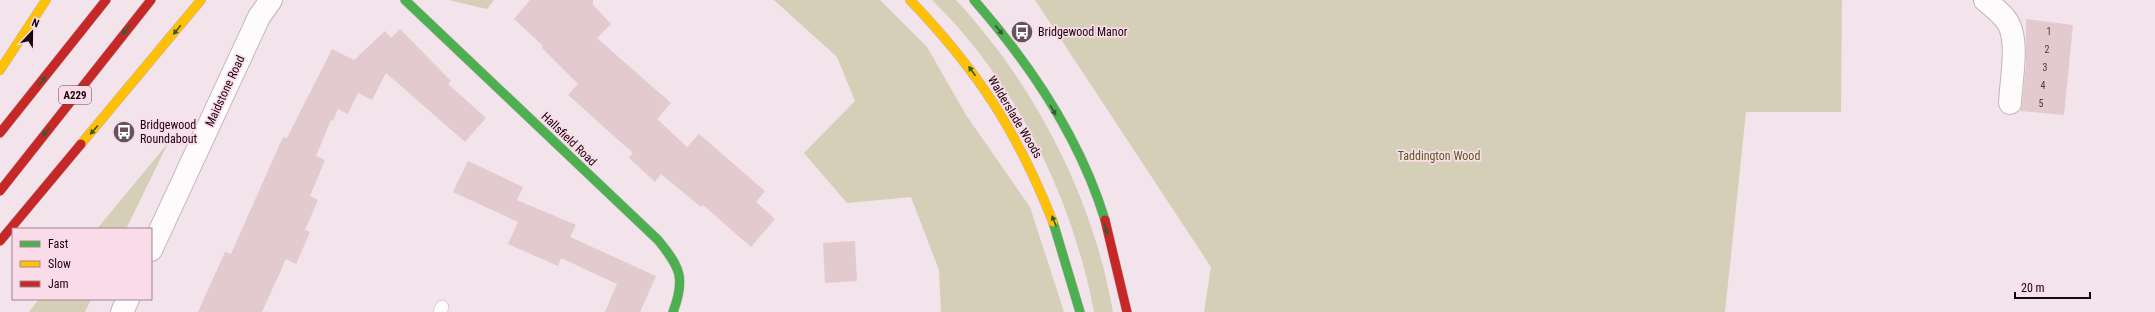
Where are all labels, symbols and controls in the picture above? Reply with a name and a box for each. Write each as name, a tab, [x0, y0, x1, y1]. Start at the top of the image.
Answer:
north arrow	[12, 12, 52, 52]
text: N	[30, 16, 41, 31]
bus stop icon: Bridgewood Manor	[1009, 19, 1035, 45]
one-way arrow	[122, 25, 131, 36]
one-way arrow	[172, 25, 181, 36]
one-way arrow	[994, 25, 1002, 35]
place label: Bridgewood Manor	[1038, 25, 1128, 39]
house number: 1	[2047, 26, 2051, 37]
house number: 2	[2045, 44, 2050, 55]
street label: Maidstone Road	[202, 53, 248, 129]
house number: 3	[2043, 62, 2048, 73]
one-way arrow	[968, 65, 976, 76]
street label: Walderslade Woods	[985, 73, 1045, 161]
one-way arrow	[37, 75, 46, 86]
house number: 4	[2041, 80, 2046, 91]
road number: A229	[59, 86, 91, 104]
house number: 5	[2039, 98, 2044, 109]
one-way arrow	[1050, 104, 1057, 116]
street label: Hallsfield Road	[539, 109, 600, 169]
place label: Bridgewood Roundabout	[140, 118, 197, 146]
bus stop icon: Bridgewood Roundabout	[111, 119, 137, 145]
one-way arrow	[89, 125, 98, 136]
one-way arrow	[42, 127, 50, 138]
park label: Taddington Wood	[1398, 149, 1480, 163]
one-way arrow	[1051, 214, 1057, 226]
one-way arrow	[1103, 223, 1109, 235]
legend	[12, 228, 152, 300]
text: Fast	[48, 237, 69, 251]
text: Slow	[48, 257, 71, 271]
scale bar	[2015, 274, 2090, 300]
text: Jam	[48, 277, 69, 291]
text: 20 m	[2021, 281, 2045, 295]

